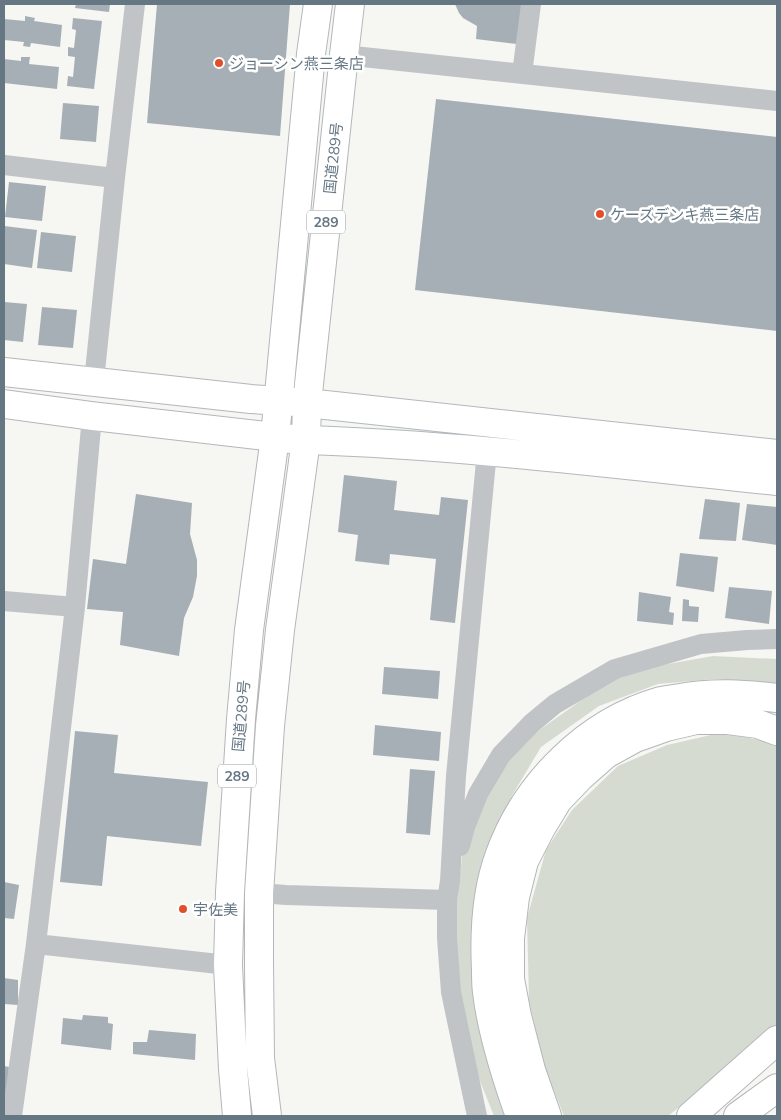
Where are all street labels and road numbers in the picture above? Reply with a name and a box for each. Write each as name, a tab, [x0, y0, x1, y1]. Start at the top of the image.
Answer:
street label: 国道289号	[320, 121, 346, 195]
road number: 289	[307, 210, 345, 233]
street label: 国道289号	[228, 679, 254, 753]
road number: 289	[218, 764, 256, 788]

